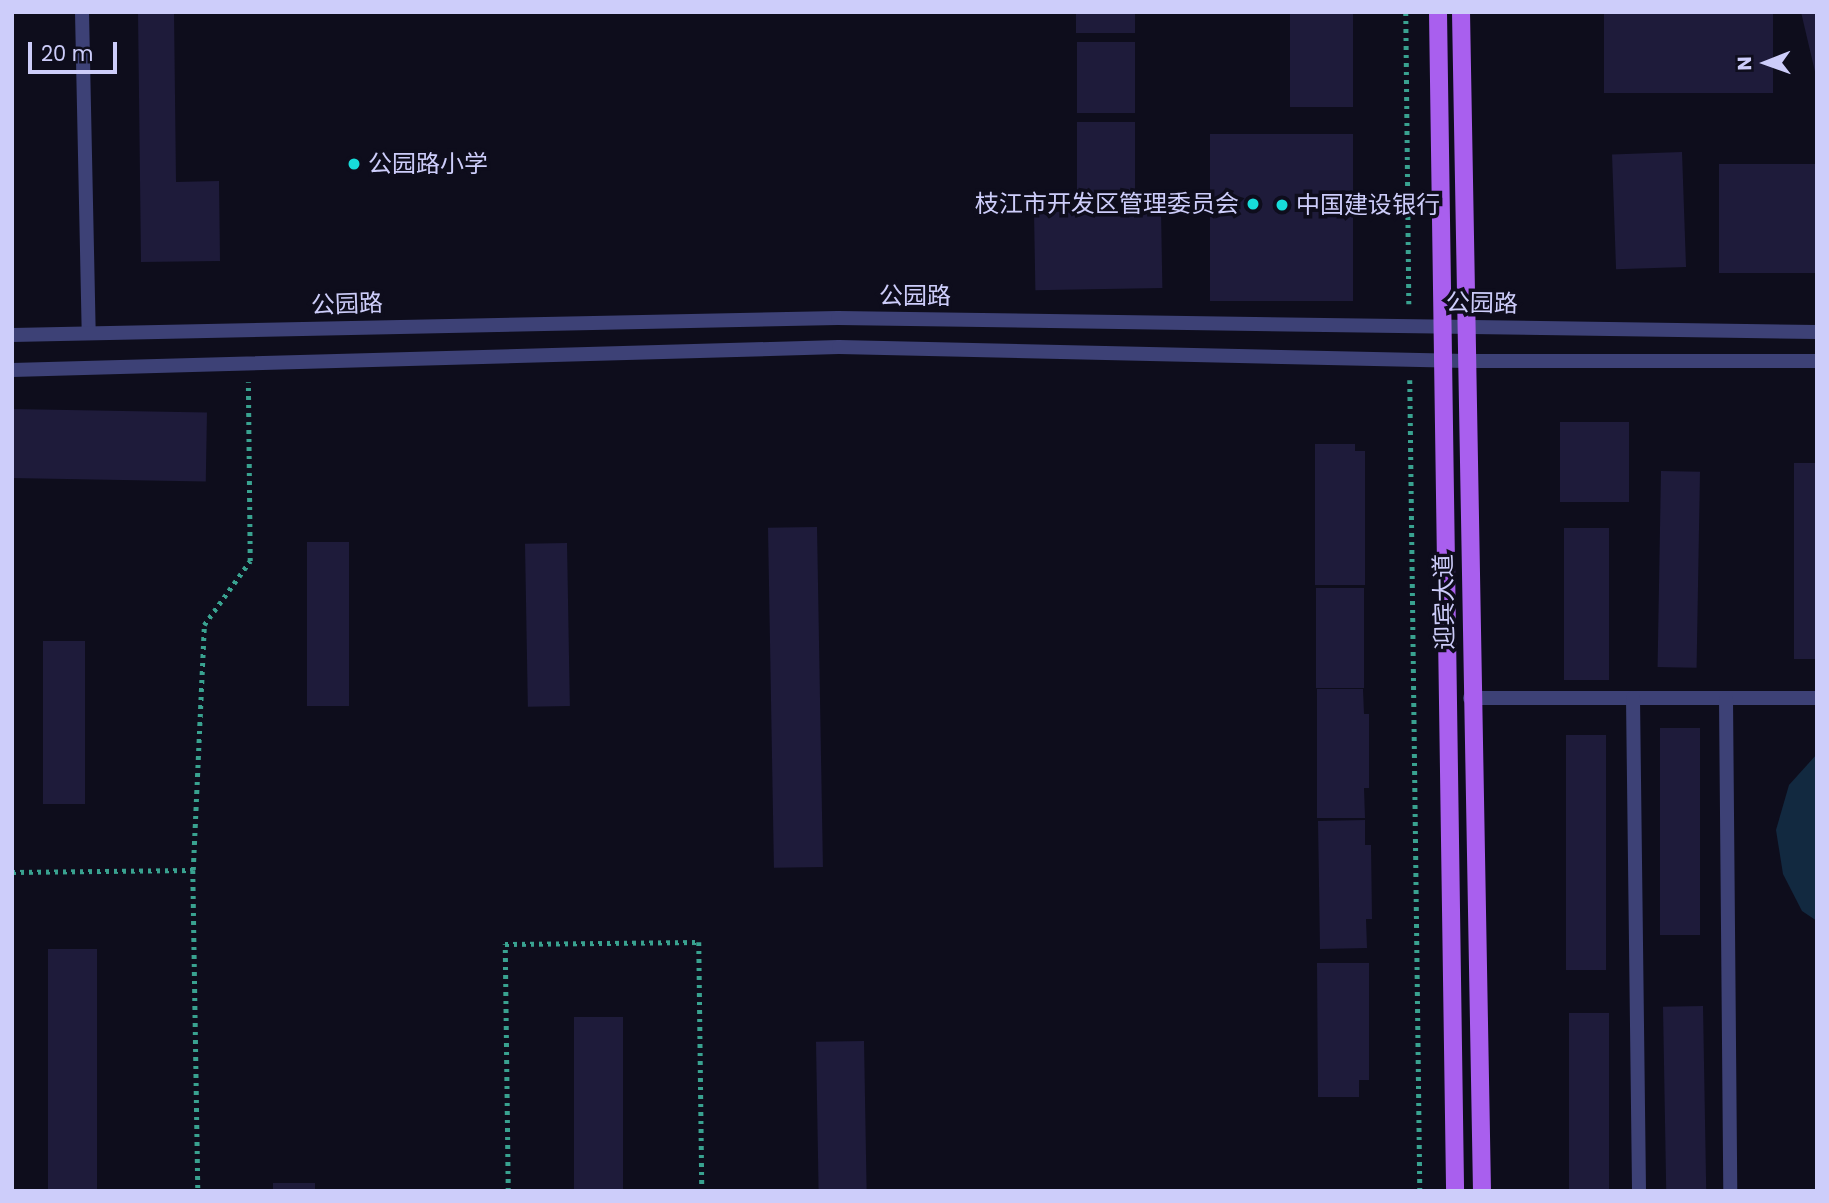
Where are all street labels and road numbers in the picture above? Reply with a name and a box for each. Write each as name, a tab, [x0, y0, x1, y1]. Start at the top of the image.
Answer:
street label: 公园路	[879, 282, 951, 310]
street label: 公园路	[311, 288, 383, 320]
street label: 公园路	[1446, 288, 1518, 318]
street label: 迎宾大道	[1429, 554, 1459, 650]

